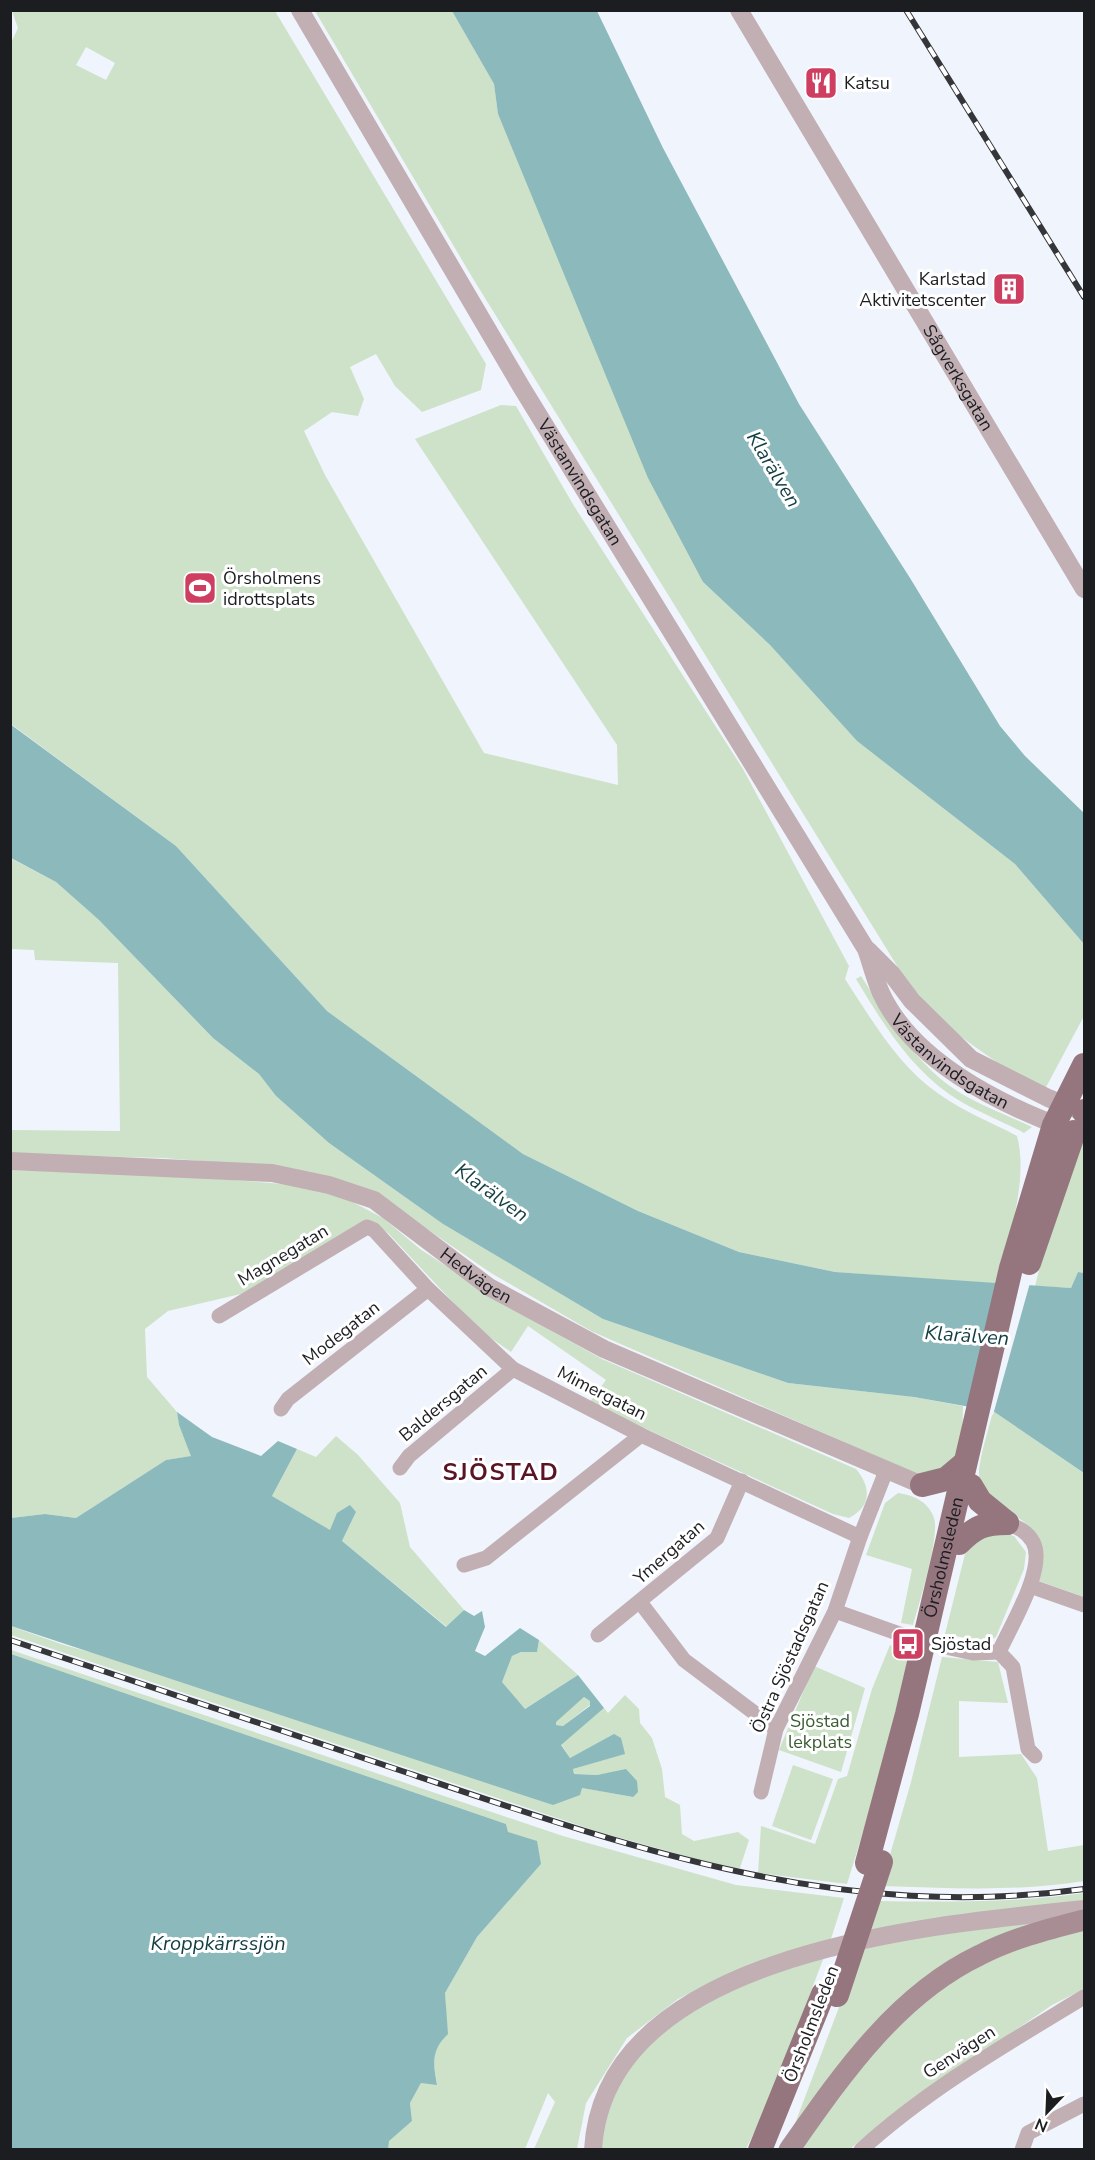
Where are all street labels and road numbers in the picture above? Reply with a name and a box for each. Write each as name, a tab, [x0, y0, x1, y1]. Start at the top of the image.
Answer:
street label: Sågverksgatan	[917, 320, 999, 435]
street label: Västanvindsgatan	[531, 414, 628, 550]
street label: Västanvindsgatan	[884, 1008, 1013, 1115]
street label: Magnegatan	[233, 1219, 333, 1291]
street label: Hedvägen	[435, 1242, 516, 1309]
street label: Modegatan	[298, 1295, 384, 1371]
street label: Baldersgatan	[394, 1359, 492, 1447]
street label: Mimergatan	[553, 1360, 651, 1426]
street label: Örsholmsleden	[918, 1495, 969, 1620]
street label: Ymergatan	[628, 1514, 710, 1590]
street label: Östra Sjöstadsgatan	[746, 1577, 834, 1737]
street label: Örsholmsleden	[778, 1962, 844, 2086]
street label: Genvägen	[918, 2020, 1000, 2084]

